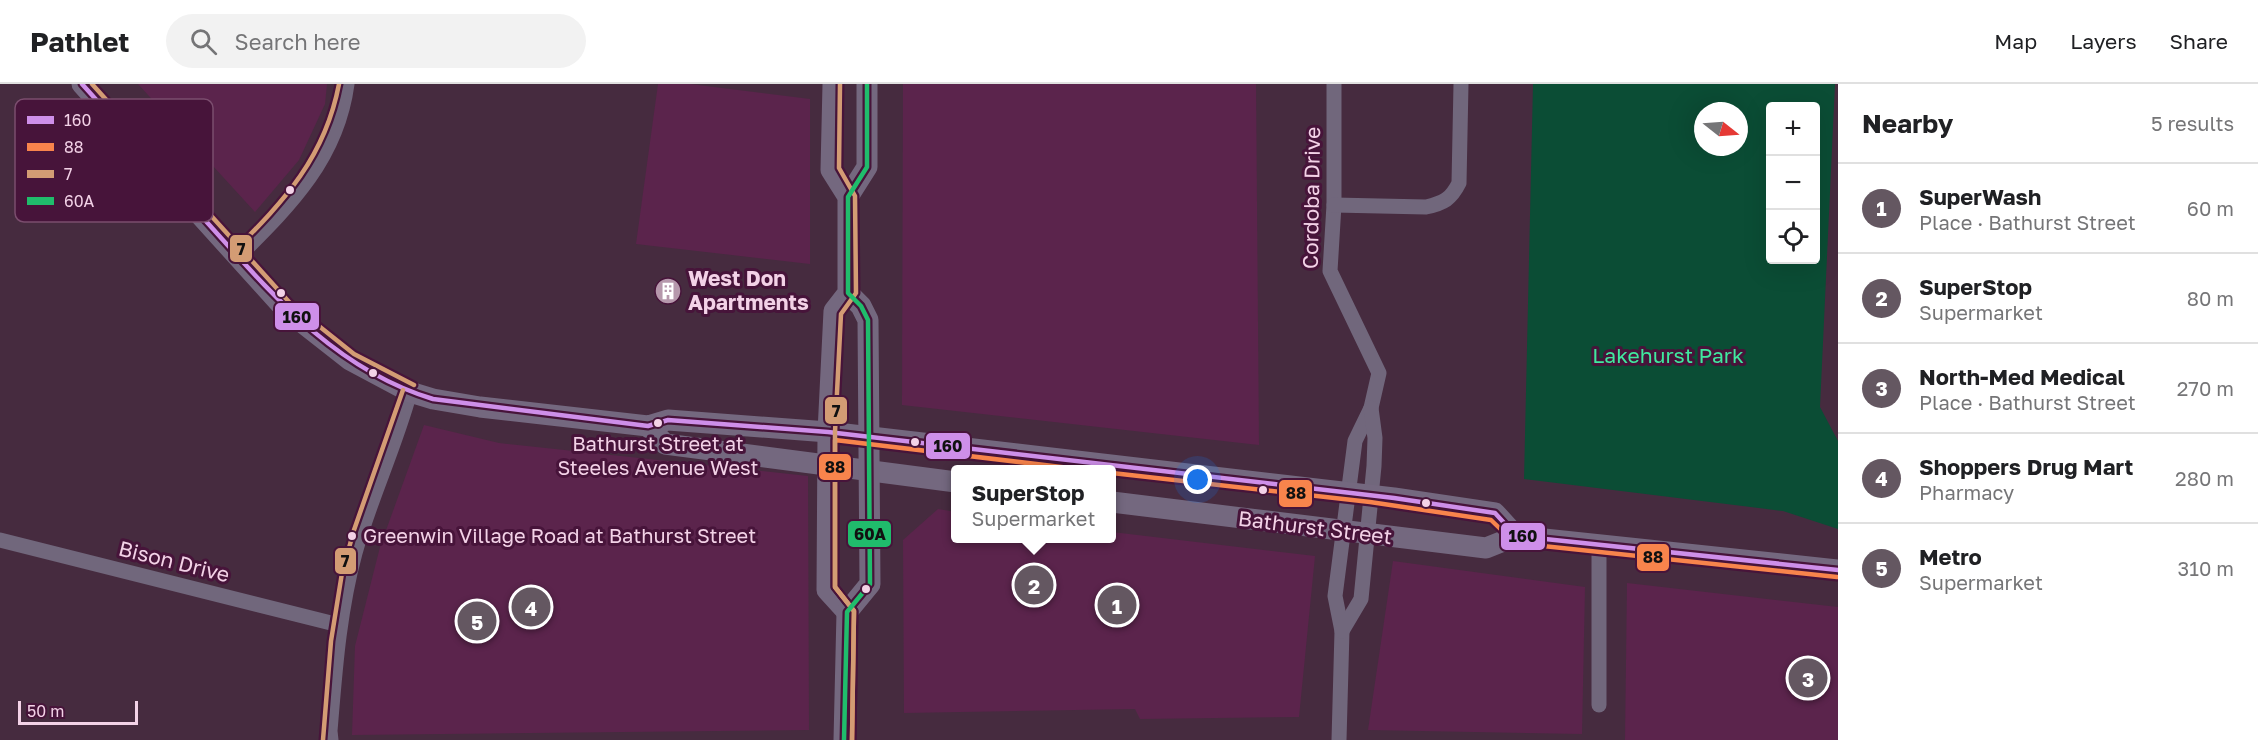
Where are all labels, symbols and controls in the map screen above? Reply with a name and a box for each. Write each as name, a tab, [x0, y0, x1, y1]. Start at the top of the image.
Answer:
search box	[166, 14, 586, 68]
text: Pathlet	[30, 25, 130, 58]
icon: search	[187, 25, 220, 58]
text: Search here	[235, 28, 361, 55]
text: Map	[1994, 28, 2037, 54]
text: Layers	[2070, 28, 2137, 54]
text: Share	[2170, 28, 2228, 54]
legend	[15, 99, 213, 222]
north arrow	[1694, 102, 1748, 156]
map controls	[1766, 102, 1820, 264]
button: +	[1766, 102, 1820, 156]
text: Nearby	[1862, 108, 1953, 139]
text: 160	[64, 110, 91, 130]
text: 5 results	[2151, 111, 2234, 135]
street label: Cordoba Drive	[1297, 127, 1325, 269]
text: 88	[64, 137, 84, 157]
button: −	[1766, 156, 1820, 210]
text: 7	[64, 164, 72, 184]
text: SuperWash	[1919, 183, 2041, 210]
unlabelled marker	[284, 184, 296, 196]
text: 60A	[64, 191, 95, 211]
text: 1	[1876, 196, 1887, 220]
text: 60 m	[2187, 196, 2234, 220]
button: locate	[1766, 210, 1820, 264]
text: Place · Bathurst Street	[1919, 210, 2136, 234]
line badge: 7	[229, 234, 253, 263]
text: 7	[237, 239, 246, 259]
place label: West Don Apartments	[688, 265, 809, 315]
text: SuperStop	[1919, 273, 2032, 300]
building icon: West Don Apartments	[653, 276, 683, 306]
text: 2	[1875, 286, 1888, 310]
text: 80 m	[2187, 286, 2234, 310]
unlabelled marker	[275, 287, 287, 299]
text: Supermarket	[1919, 300, 2043, 324]
line badge: 160	[274, 302, 320, 331]
text: 160	[283, 307, 311, 327]
park label: Lakehurst Park	[1592, 342, 1744, 368]
text: North-Med Medical	[1919, 363, 2125, 390]
unlabelled marker	[367, 367, 379, 379]
text: 3	[1875, 376, 1888, 400]
text: 270 m	[2177, 376, 2234, 400]
text: Place · Bathurst Street	[1919, 390, 2136, 414]
line badge: 7	[824, 396, 848, 425]
text: 7	[832, 401, 841, 421]
marker: Bathurst Street at Steeles Avenue West	[652, 417, 664, 429]
place label: Bathurst Street at Steeles Avenue West	[557, 431, 759, 479]
line badge: 160	[925, 432, 971, 460]
unlabelled marker	[909, 436, 921, 448]
text: 160	[934, 436, 962, 456]
line badge: 88	[818, 453, 852, 481]
text: Shoppers Drug Mart	[1919, 453, 2133, 480]
text: 88	[825, 457, 845, 477]
popup	[951, 465, 1116, 543]
your location	[1183, 465, 1212, 494]
text: 4	[1875, 466, 1888, 490]
text: 280 m	[2175, 466, 2234, 490]
text: SuperStop	[972, 479, 1085, 506]
line badge: 88	[1278, 479, 1313, 508]
text: Pharmacy	[1919, 480, 2014, 504]
text: 88	[1286, 483, 1306, 503]
unlabelled marker	[1257, 484, 1269, 496]
unlabelled marker	[1420, 497, 1432, 509]
street label: Bathurst Street	[1237, 505, 1394, 549]
text: Supermarket	[972, 506, 1095, 530]
line badge: 60A	[847, 520, 892, 548]
line badge: 160	[1500, 522, 1546, 551]
place label: Greenwin Village Road at Bathurst Street	[363, 523, 756, 547]
text: 60A	[854, 524, 887, 544]
text: 160	[1509, 526, 1537, 546]
marker: Greenwin Village Road at Bathurst Street	[346, 530, 358, 542]
street label: Bison Drive	[116, 535, 233, 587]
line badge: 88	[1636, 543, 1670, 572]
text: Metro	[1919, 543, 1982, 570]
line badge: 7	[334, 547, 357, 575]
text: 88	[1643, 547, 1663, 567]
text: 7	[341, 551, 350, 571]
text: 5	[1875, 556, 1888, 580]
text: 310 m	[2178, 556, 2234, 580]
pin: 2	[1014, 562, 1054, 608]
text: Supermarket	[1919, 570, 2043, 594]
pin: 1	[1098, 582, 1136, 628]
unlabelled marker	[860, 583, 872, 595]
pin: 4	[512, 584, 550, 630]
pin: 5	[458, 598, 496, 644]
pin: 3	[1788, 656, 1828, 700]
scale bar	[18, 698, 138, 726]
text: 50 m	[27, 701, 64, 721]

